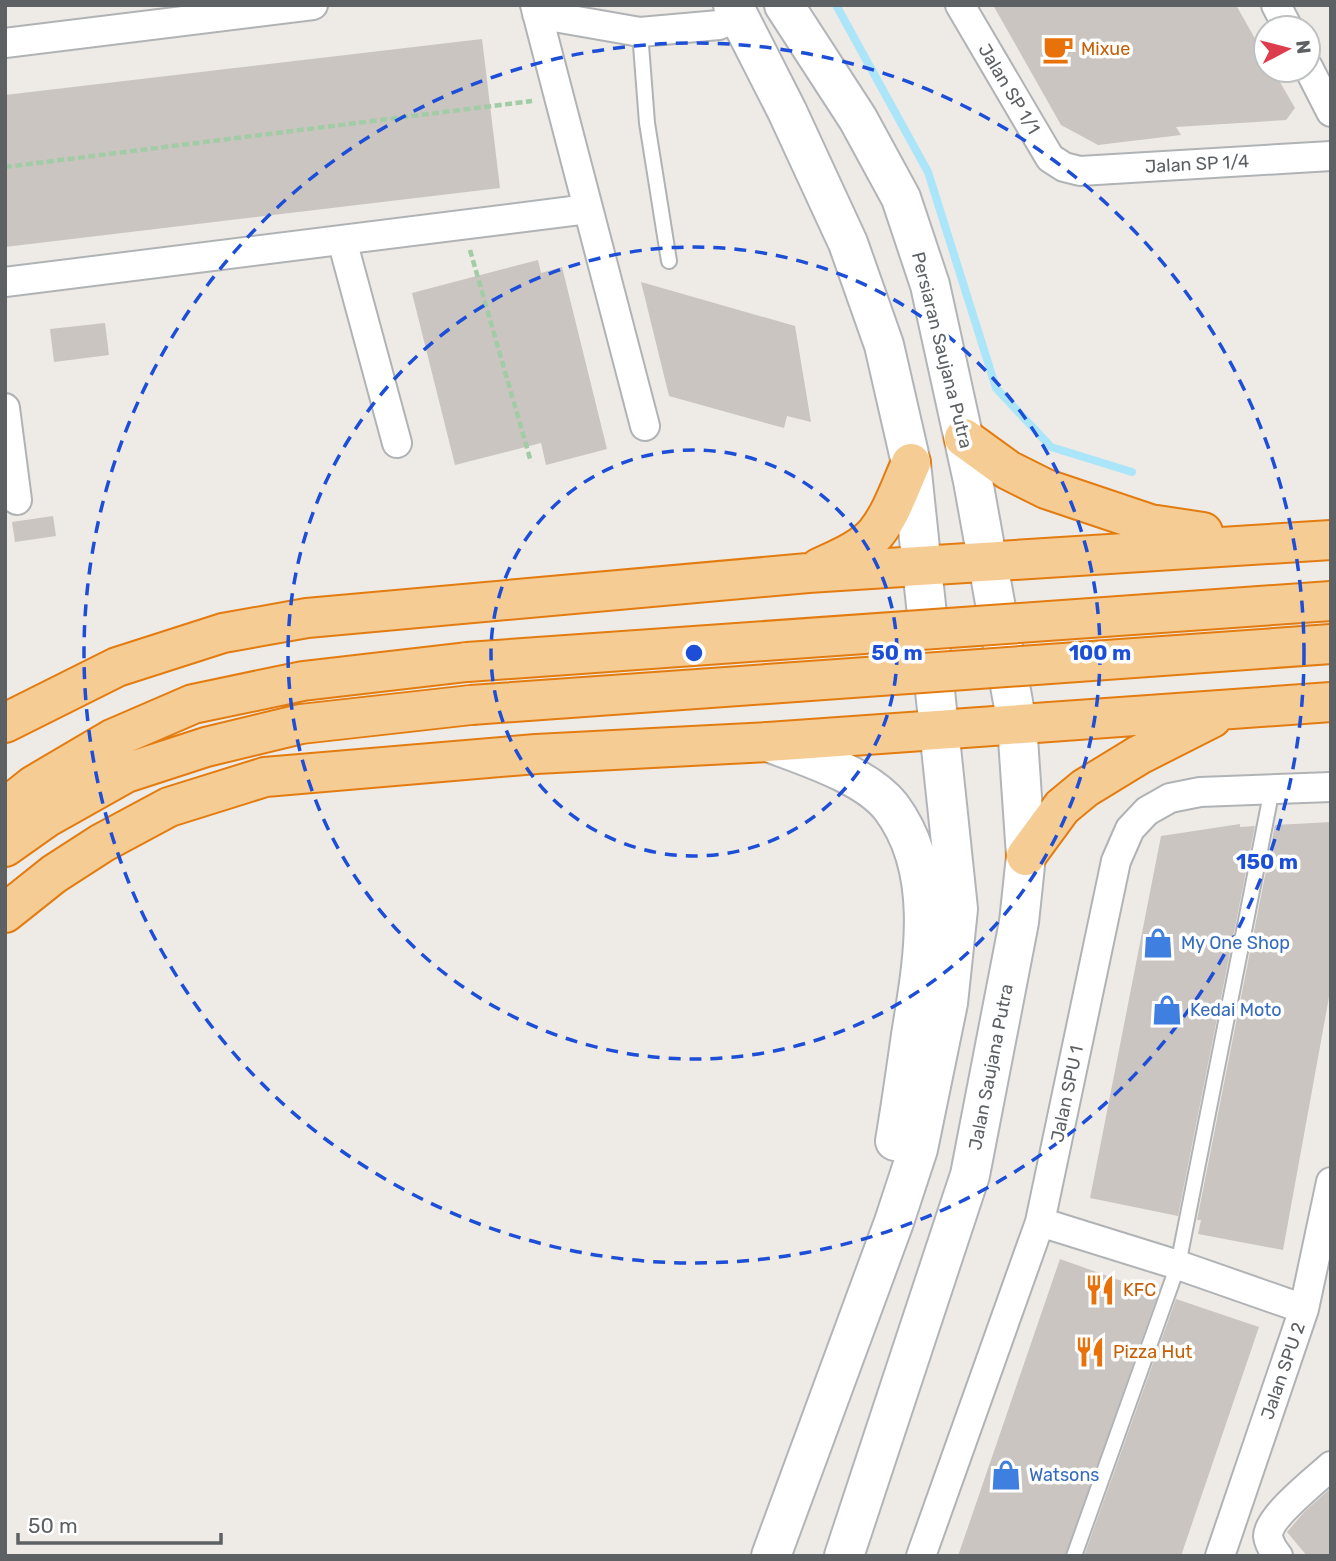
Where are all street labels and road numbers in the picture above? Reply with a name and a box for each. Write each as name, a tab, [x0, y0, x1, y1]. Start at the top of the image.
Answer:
street label: Jalan SP 1/1	[973, 40, 1045, 138]
street label: Jalan SP 1/4	[1144, 150, 1250, 178]
street label: Persiaran Saujana Putra	[907, 250, 977, 450]
street label: Jalan Saujana Putra	[964, 982, 1018, 1152]
street label: Jalan SPU 1	[1046, 1044, 1088, 1144]
street label: Jalan SPU 2	[1256, 1320, 1310, 1422]

